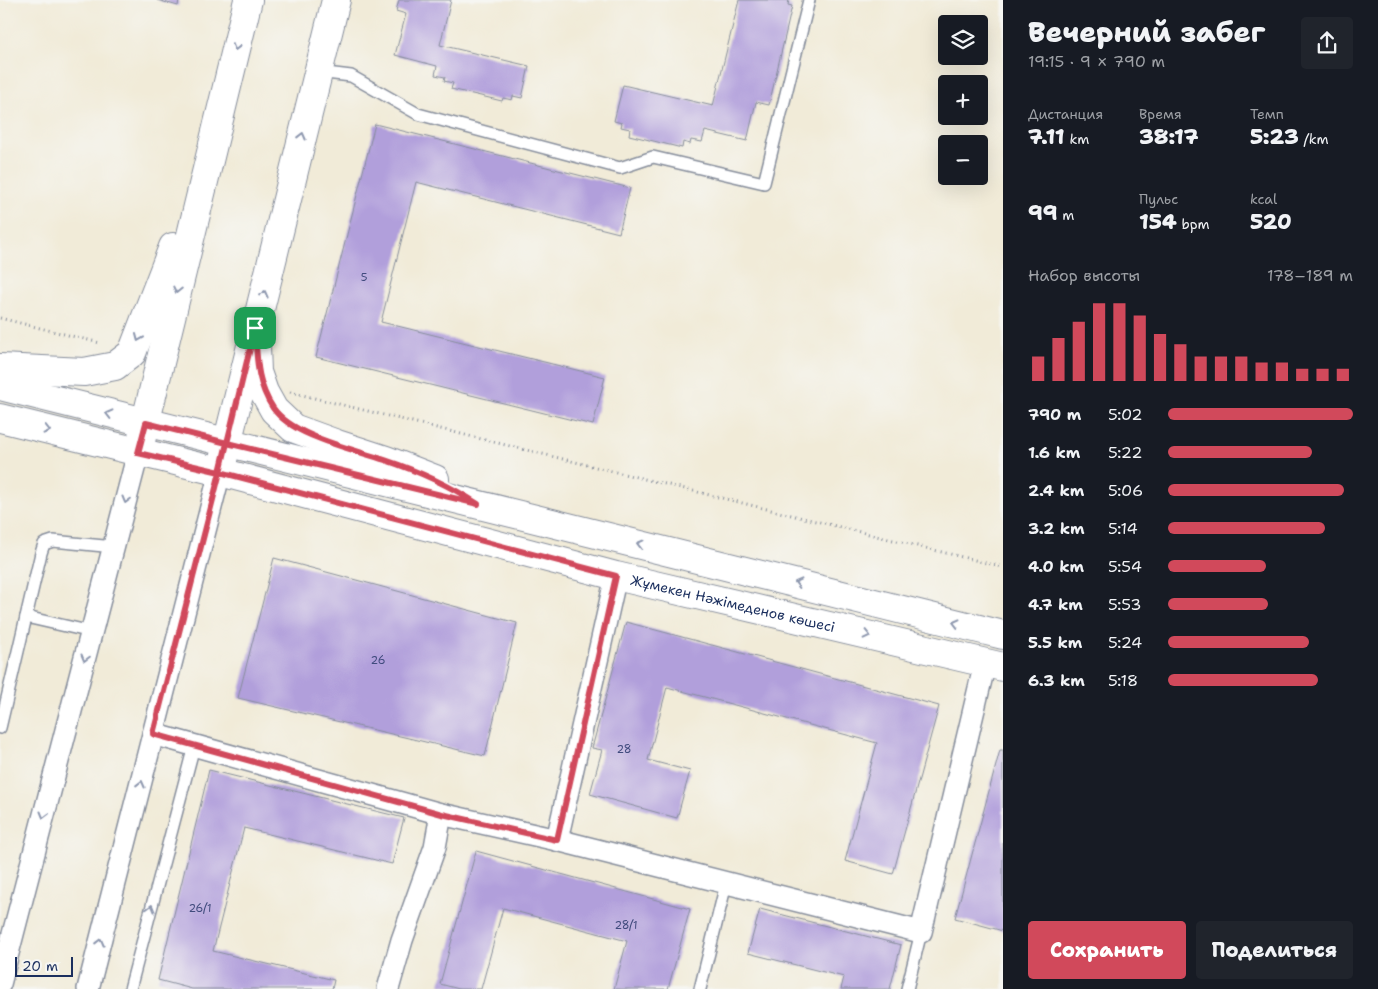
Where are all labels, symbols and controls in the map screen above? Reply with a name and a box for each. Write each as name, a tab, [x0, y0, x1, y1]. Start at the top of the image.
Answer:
text: Вечерний забег	[1028, 13, 1265, 51]
map controls	[938, 15, 988, 185]
button: layers	[938, 15, 988, 65]
button: share	[1301, 17, 1353, 69]
one-way arrow	[232, 43, 242, 51]
text: 19:15 · 9 × 790 m	[1028, 51, 1165, 72]
button: +	[938, 75, 988, 125]
text: Дистанция	[1028, 105, 1103, 123]
text: Время	[1139, 105, 1182, 123]
text: Темп	[1250, 105, 1284, 123]
text: 7.11	[1028, 123, 1065, 151]
text: 38:17	[1139, 123, 1199, 151]
text: 5:23	[1250, 123, 1299, 151]
text: km	[1065, 130, 1089, 148]
text: /km	[1299, 130, 1329, 148]
one-way arrow	[296, 131, 307, 140]
button: −	[938, 135, 988, 185]
text: Пульс	[1139, 190, 1178, 208]
text: kcal	[1250, 190, 1277, 208]
text: 99	[1028, 199, 1057, 227]
text: m	[1057, 206, 1074, 224]
text: 154	[1139, 208, 1177, 236]
text: 520	[1250, 208, 1292, 236]
text: bpm	[1177, 215, 1210, 233]
text: Набор высоты	[1028, 265, 1140, 286]
text: 178–189 m	[1267, 265, 1353, 286]
house number: 5	[361, 270, 368, 285]
one-way arrow	[172, 286, 183, 295]
one-way arrow	[258, 290, 268, 298]
pin	[234, 307, 276, 349]
icon: arrive	[241, 314, 269, 342]
one-way arrow	[134, 333, 145, 342]
text: 790 m	[1028, 404, 1081, 425]
text: 5:02	[1108, 404, 1142, 425]
one-way arrow	[105, 409, 113, 419]
one-way arrow	[43, 424, 52, 435]
text: 1.6 km	[1028, 442, 1080, 463]
text: 5:22	[1108, 442, 1142, 463]
text: 2.4 km	[1028, 480, 1084, 501]
text: 5:06	[1108, 480, 1143, 501]
one-way arrow	[121, 496, 132, 505]
text: 3.2 km	[1028, 518, 1085, 539]
text: 5:14	[1108, 518, 1138, 539]
one-way arrow	[636, 539, 645, 550]
text: 4.0 km	[1028, 556, 1084, 577]
text: 5:54	[1108, 556, 1142, 577]
street label: Жұмекен Нәжімеденов көшесі	[629, 571, 837, 636]
one-way arrow	[795, 579, 803, 589]
text: 4.7 km	[1028, 594, 1083, 615]
text: 5:53	[1108, 594, 1142, 615]
one-way arrow	[951, 618, 960, 629]
one-way arrow	[863, 629, 872, 640]
text: 5.5 km	[1028, 632, 1082, 653]
text: 5:24	[1108, 632, 1142, 653]
one-way arrow	[80, 653, 91, 662]
house number: 26	[371, 653, 385, 668]
text: 6.3 km	[1028, 670, 1085, 691]
text: 5:18	[1108, 670, 1138, 691]
house number: 28	[616, 742, 632, 757]
one-way arrow	[135, 781, 145, 789]
one-way arrow	[39, 810, 50, 819]
house number: 26/1	[188, 901, 212, 916]
one-way arrow	[145, 904, 156, 912]
house number: 28/1	[614, 918, 638, 933]
button: Сохранить	[1028, 921, 1186, 979]
button: Поделиться	[1196, 921, 1353, 979]
one-way arrow	[95, 938, 105, 946]
scale bar	[15, 954, 72, 977]
text: 20 m	[22, 957, 58, 975]

